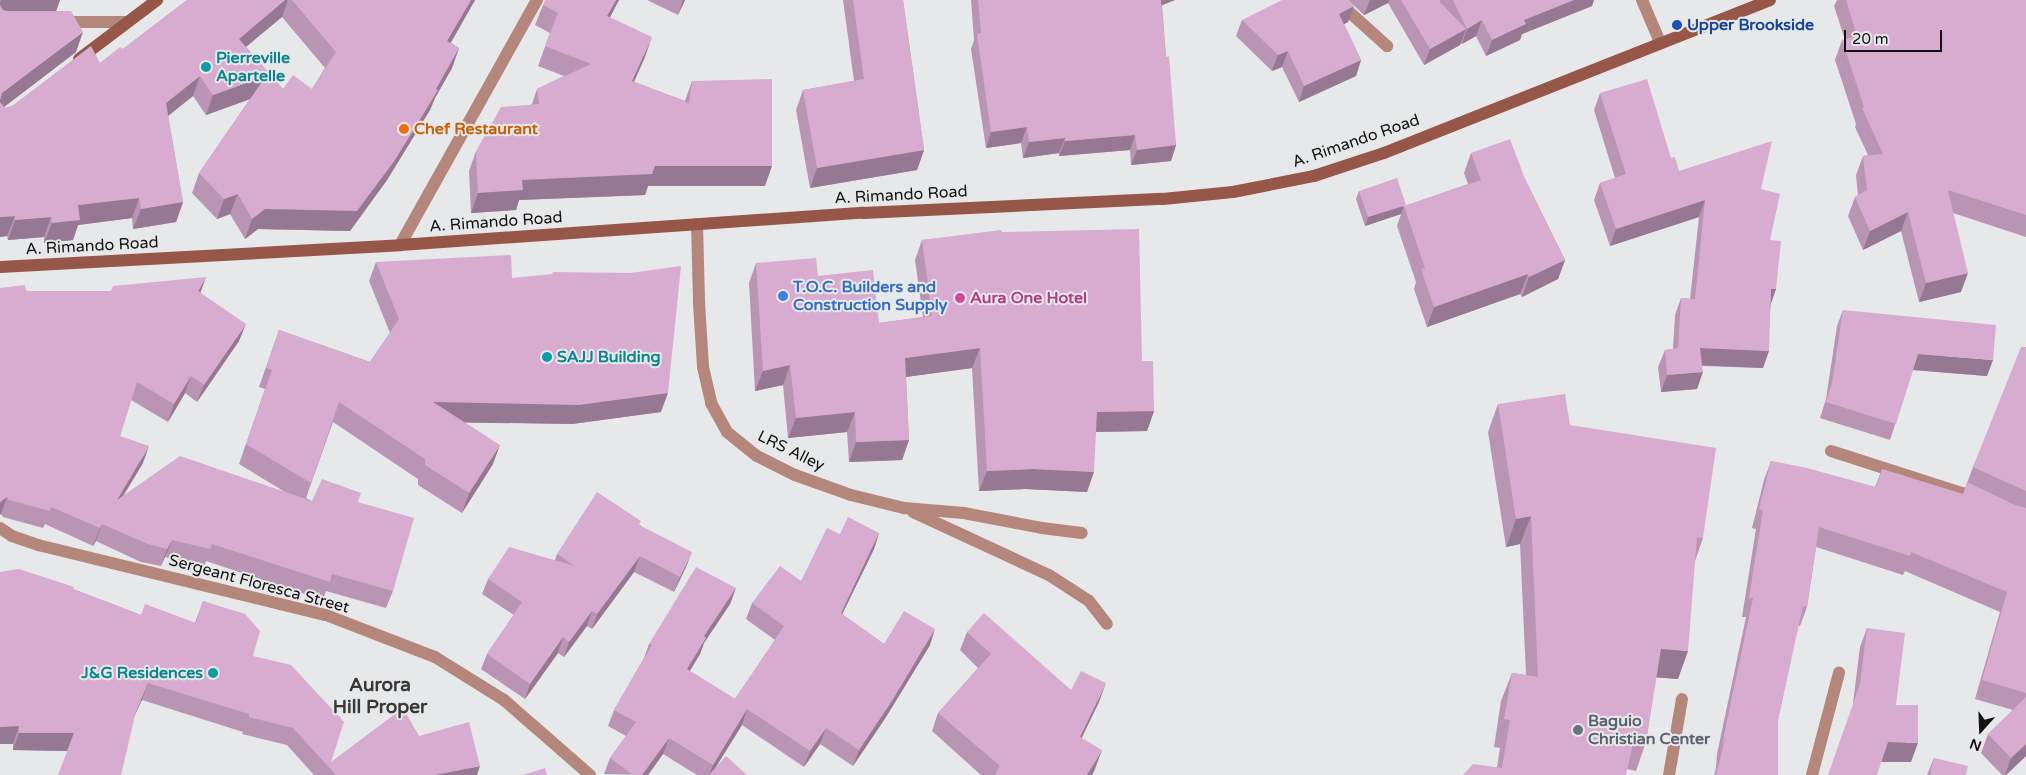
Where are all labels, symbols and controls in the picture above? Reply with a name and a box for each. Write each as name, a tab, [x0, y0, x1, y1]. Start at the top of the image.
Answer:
place label: Upper Brookside	[1687, 15, 1814, 35]
marker: Upper Brookside	[1671, 19, 1683, 31]
scale bar	[1846, 20, 1944, 52]
text: 20 m	[1852, 30, 1889, 48]
place label: Pierreville Apartelle	[216, 48, 290, 86]
marker: Pierreville Apartelle	[200, 61, 212, 73]
street label: A. Rimando Road	[1290, 110, 1422, 172]
place label: Chef Restaurant	[414, 119, 538, 139]
marker: Chef Restaurant	[398, 123, 410, 135]
street label: A. Rimando Road	[834, 182, 968, 208]
street label: A. Rimando Road	[429, 208, 563, 236]
street label: A. Rimando Road	[25, 233, 159, 259]
place label: T.O.C. Builders and Construction Supply	[793, 277, 947, 315]
place label: Aura One Hotel	[970, 288, 1087, 308]
marker: T.O.C. Builders and Construction Supply	[777, 290, 789, 302]
marker: Aura One Hotel	[954, 292, 966, 304]
place label: SAJJ Building	[557, 347, 660, 367]
marker: SAJJ Building	[541, 351, 553, 363]
street label: LRS Alley	[754, 427, 828, 475]
street label: Sergeant Floresca Street	[167, 551, 351, 617]
place label: J&G Residences	[81, 663, 203, 683]
marker: J&G Residences	[207, 667, 219, 679]
district label: Aurora Hill Proper	[333, 675, 427, 719]
north arrow	[1956, 705, 2006, 755]
place label: Baguio Christian Center	[1588, 711, 1710, 749]
marker: Baguio Christian Center	[1572, 724, 1584, 736]
text: N	[1968, 735, 1984, 754]

